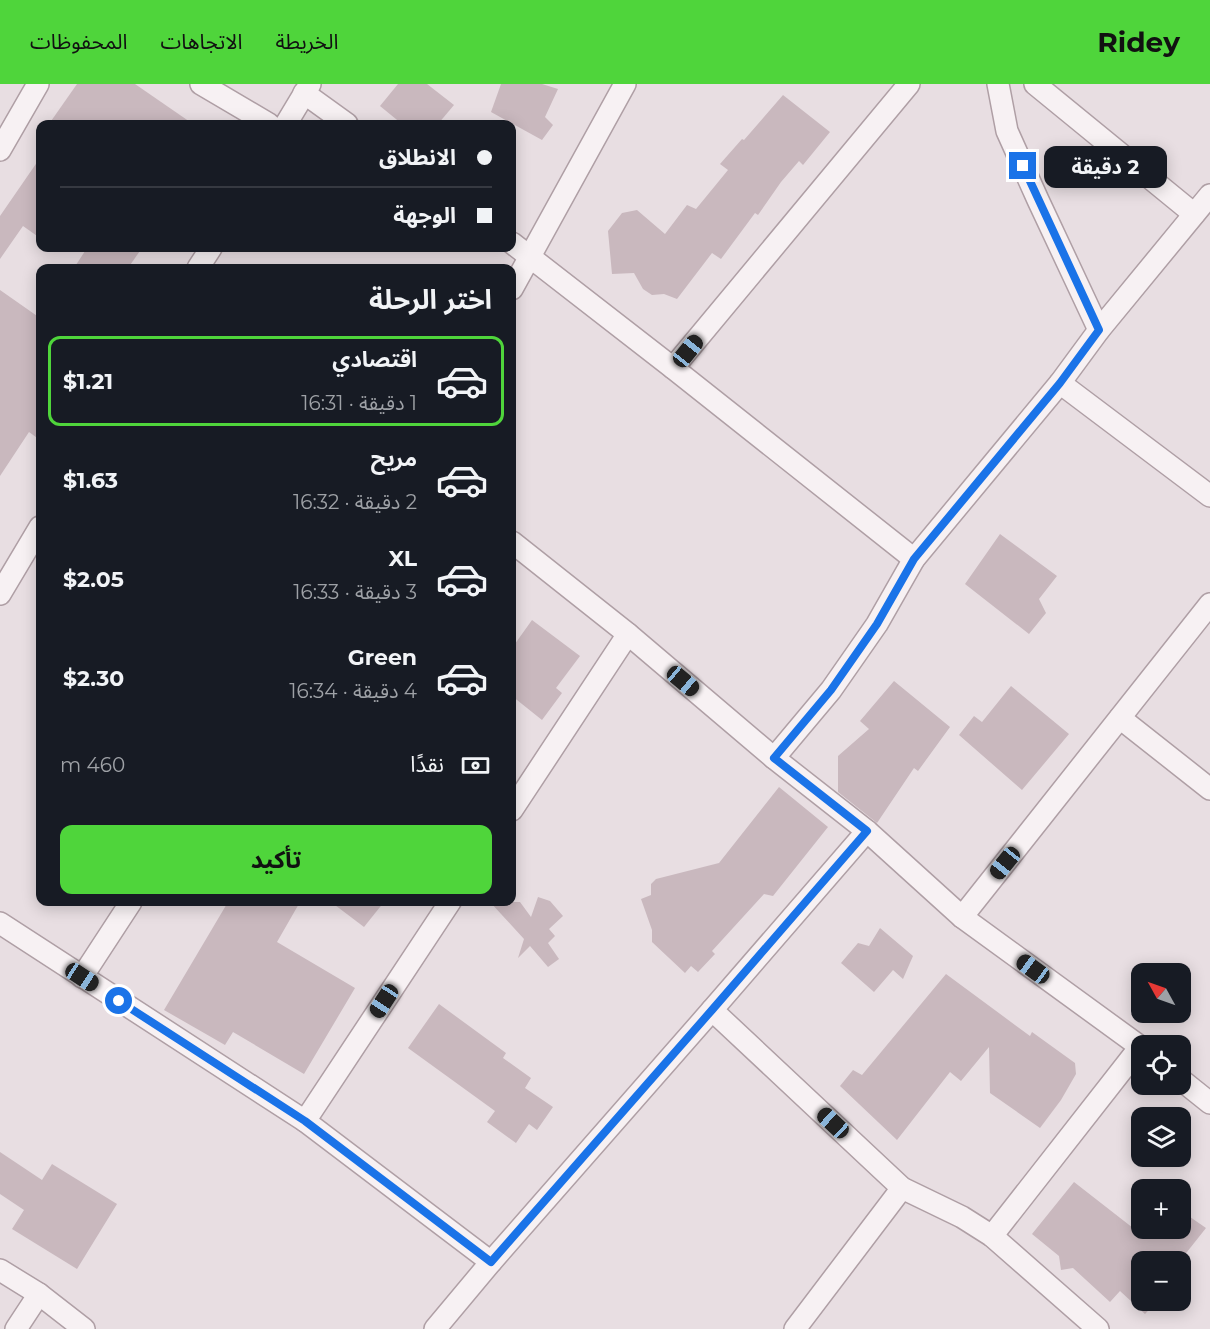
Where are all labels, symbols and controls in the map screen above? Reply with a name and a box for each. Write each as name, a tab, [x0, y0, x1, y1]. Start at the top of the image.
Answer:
text: Ridey	[1097, 25, 1180, 59]
text: المحفوظات	[30, 29, 127, 54]
text: الاتجاهات	[160, 29, 242, 54]
text: الخريطة	[275, 29, 338, 54]
text: الانطلاق	[379, 144, 456, 171]
callout: 2 دقيقة	[1044, 145, 1167, 187]
route end	[1009, 152, 1036, 179]
text: 2 دقيقة	[1072, 155, 1139, 179]
text: الوجهة	[393, 202, 456, 229]
text: اختر الرحلة	[369, 283, 492, 316]
car	[670, 331, 706, 371]
text: اقتصادي	[332, 346, 417, 373]
icon: car	[435, 354, 489, 408]
text: $1.21	[63, 368, 113, 395]
text: 1 دقيقة · 16:31	[301, 391, 417, 415]
text: مريح	[371, 445, 417, 472]
icon: car	[435, 453, 489, 507]
text: $1.63	[63, 467, 118, 494]
text: 2 دقيقة · 16:32	[293, 490, 417, 514]
text: XL	[388, 545, 417, 572]
icon: car	[435, 552, 489, 606]
text: $2.05	[63, 566, 124, 593]
text: 3 دقيقة · 16:33	[293, 580, 417, 604]
text: Green	[348, 644, 417, 671]
icon: car	[435, 651, 489, 705]
car	[663, 663, 703, 699]
text: $2.30	[63, 665, 124, 692]
text: 4 دقيقة · 16:34	[289, 679, 417, 703]
icon: cash	[459, 749, 492, 782]
text: نقدًا	[410, 751, 444, 778]
text: 460 m	[60, 753, 125, 777]
button: تأكيد	[60, 825, 492, 894]
car	[987, 843, 1023, 883]
car	[1013, 951, 1053, 987]
car	[62, 960, 102, 994]
north arrow	[1131, 963, 1191, 1023]
map controls	[1131, 963, 1191, 1311]
car	[367, 981, 401, 1021]
route start	[105, 987, 132, 1014]
button: locate	[1131, 1035, 1191, 1095]
car	[814, 1104, 852, 1142]
button: layers	[1131, 1107, 1191, 1167]
button: +	[1131, 1179, 1191, 1239]
button: −	[1131, 1251, 1191, 1311]

